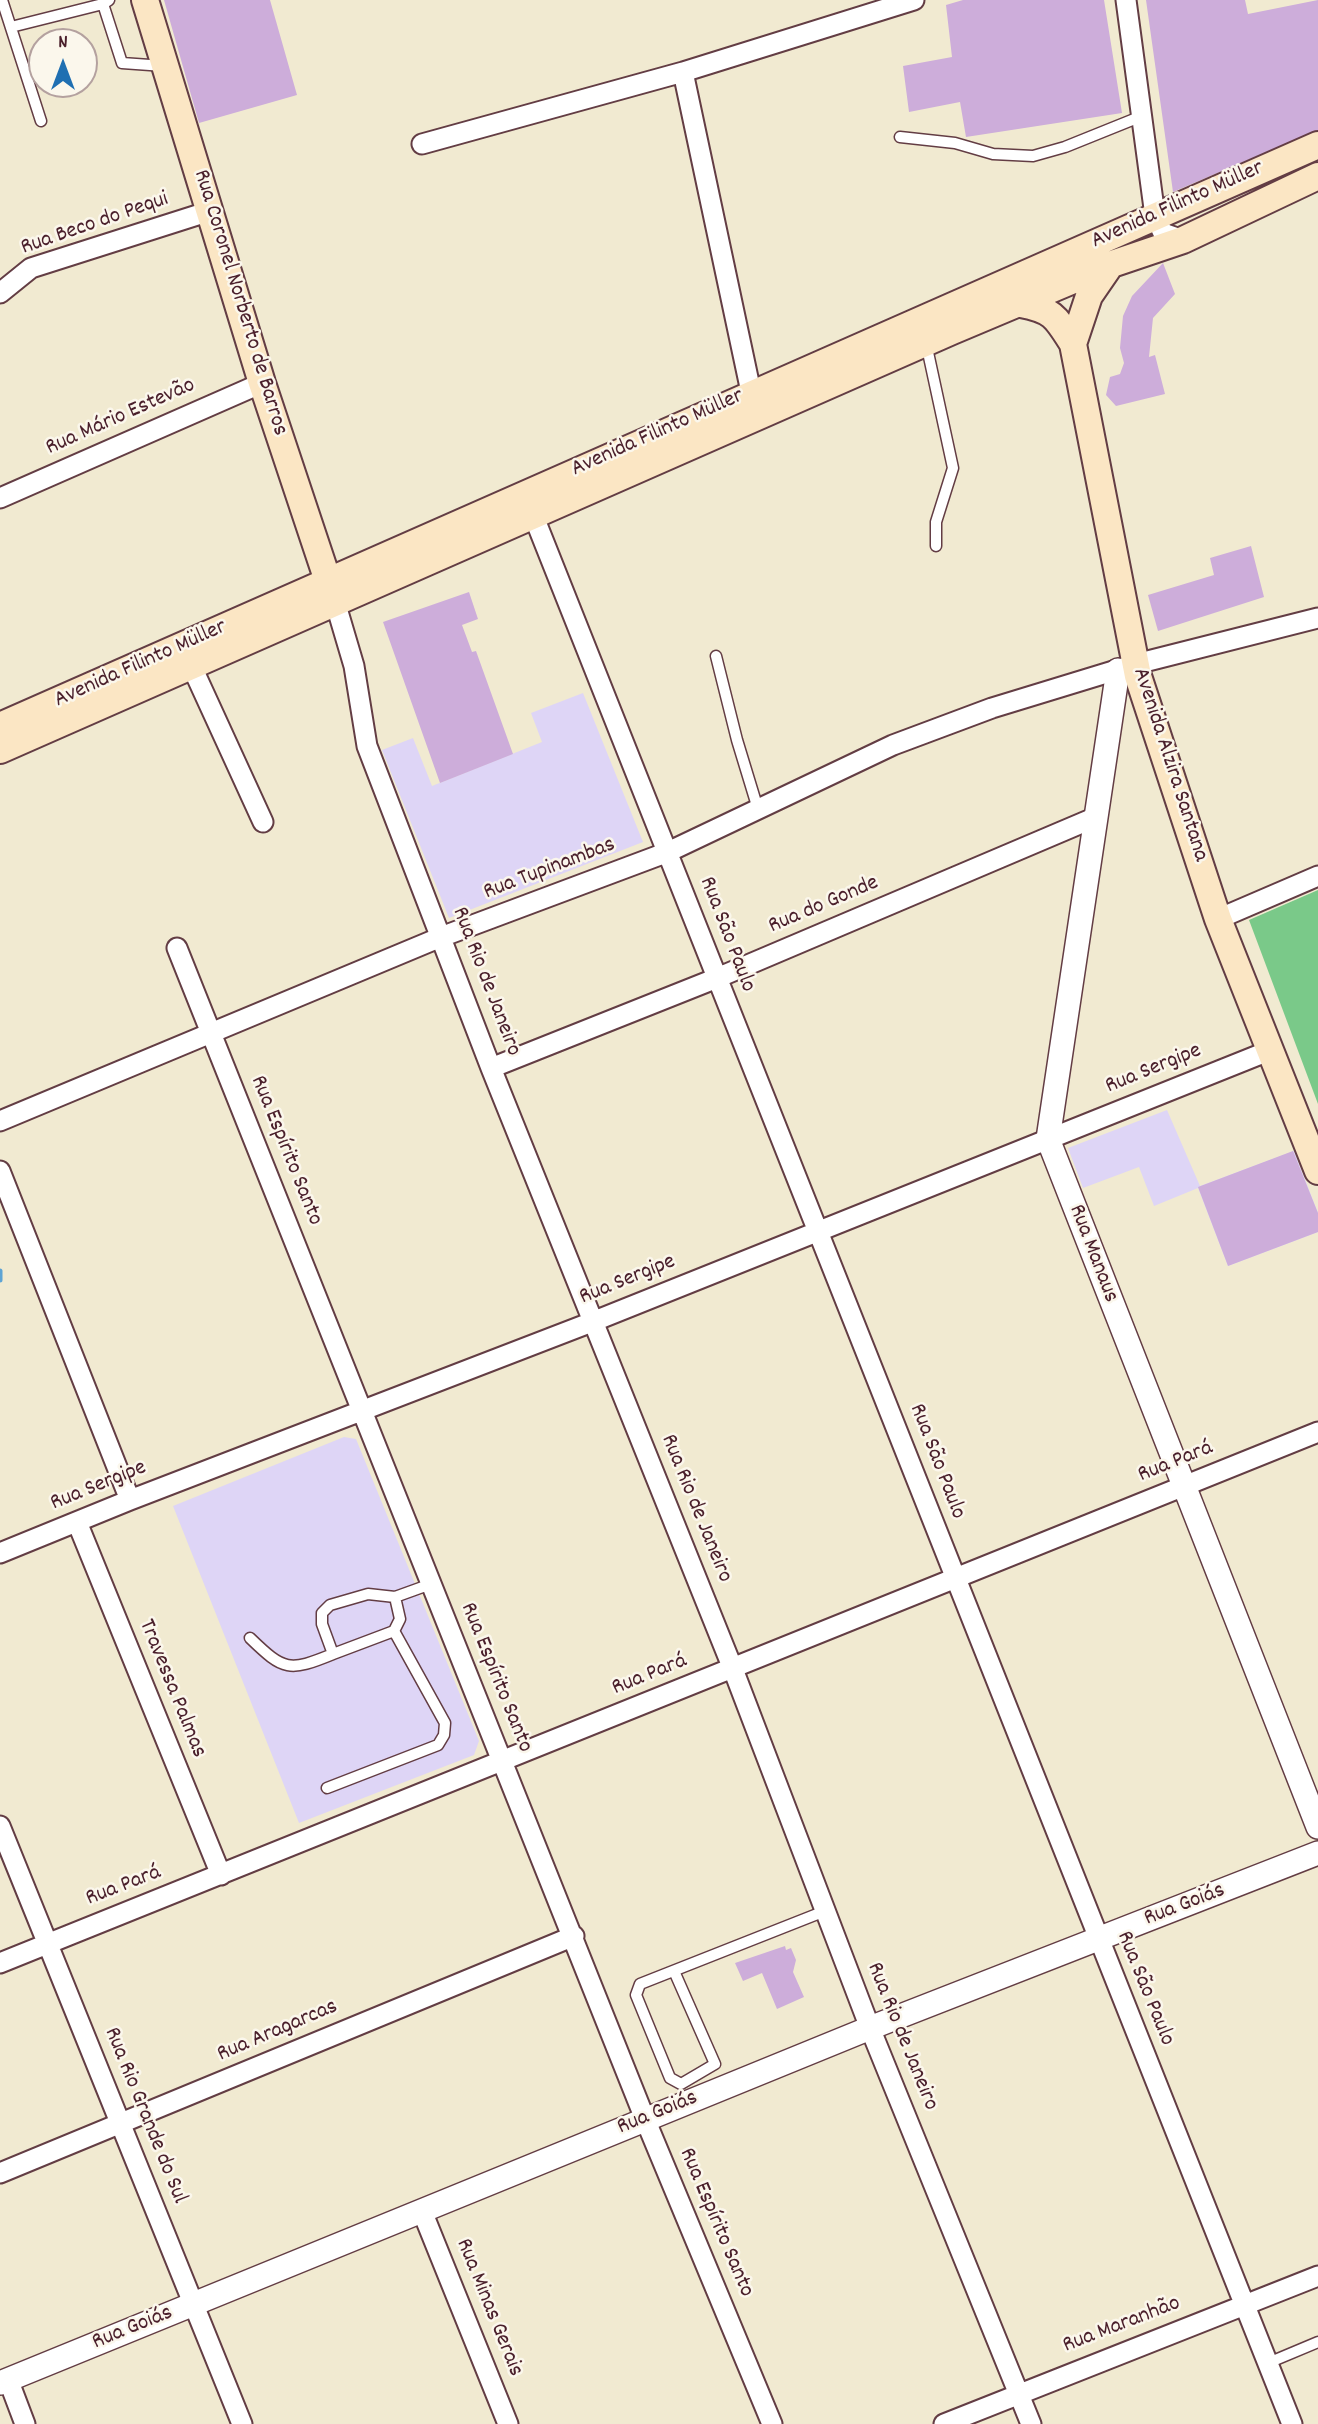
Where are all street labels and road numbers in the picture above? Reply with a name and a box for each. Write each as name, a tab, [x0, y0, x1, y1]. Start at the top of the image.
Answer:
street label: Avenida Filinto Müller	[1088, 156, 1268, 256]
street label: Rua Coronel Norberto de Barros	[185, 167, 293, 439]
street label: Rua Beco do Pequi	[18, 187, 172, 263]
street label: Rua Mário Estevão	[42, 373, 200, 463]
street label: Avenida Filinto Müller	[568, 384, 748, 484]
street label: Avenida Filinto Müller	[51, 615, 231, 715]
street label: Avenida Alzira Santana	[1125, 665, 1213, 865]
street label: Rua Tupinambas	[480, 832, 620, 908]
street label: Rua do Gonde	[765, 870, 883, 942]
street label: Rua São Paulo	[691, 874, 761, 996]
street label: Rua Rio de Janeiro	[444, 904, 526, 1060]
street label: Rua Sergipe	[1102, 1038, 1206, 1102]
street label: Rua Espírito Santo	[242, 1072, 328, 1230]
street label: Rua Manaus	[1061, 1201, 1123, 1307]
street label: Rua Sergipe	[576, 1249, 680, 1313]
street label: Rua São Paulo	[901, 1401, 971, 1523]
street label: Rua Rio de Janeiro	[653, 1431, 737, 1587]
street label: Rua Pará	[1134, 1436, 1218, 1490]
street label: Rua Sergipe	[47, 1455, 151, 1519]
street label: Rua Espírito Santo	[452, 1599, 538, 1757]
street label: Travessa Palmas	[131, 1616, 211, 1762]
street label: Rua Pará	[608, 1649, 692, 1703]
street label: Rua Pará	[82, 1860, 166, 1914]
street label: Rua Goiás	[1141, 1878, 1229, 1934]
street label: Rua São Paulo	[1109, 1928, 1179, 2050]
street label: Rua Rio de Janeiro	[859, 1959, 943, 2115]
street label: Rua Aragarcas	[214, 1994, 342, 2070]
street label: Rua Rio Grande do Sul	[96, 2024, 192, 2208]
street label: Rua Goiás	[614, 2085, 702, 2143]
street label: Rua Espírito Santo	[671, 2144, 759, 2302]
street label: Rua Minas Gerais	[448, 2235, 528, 2381]
street label: Rua Maranhão	[1059, 2291, 1185, 2361]
street label: Rua Goiás	[89, 2300, 177, 2358]

